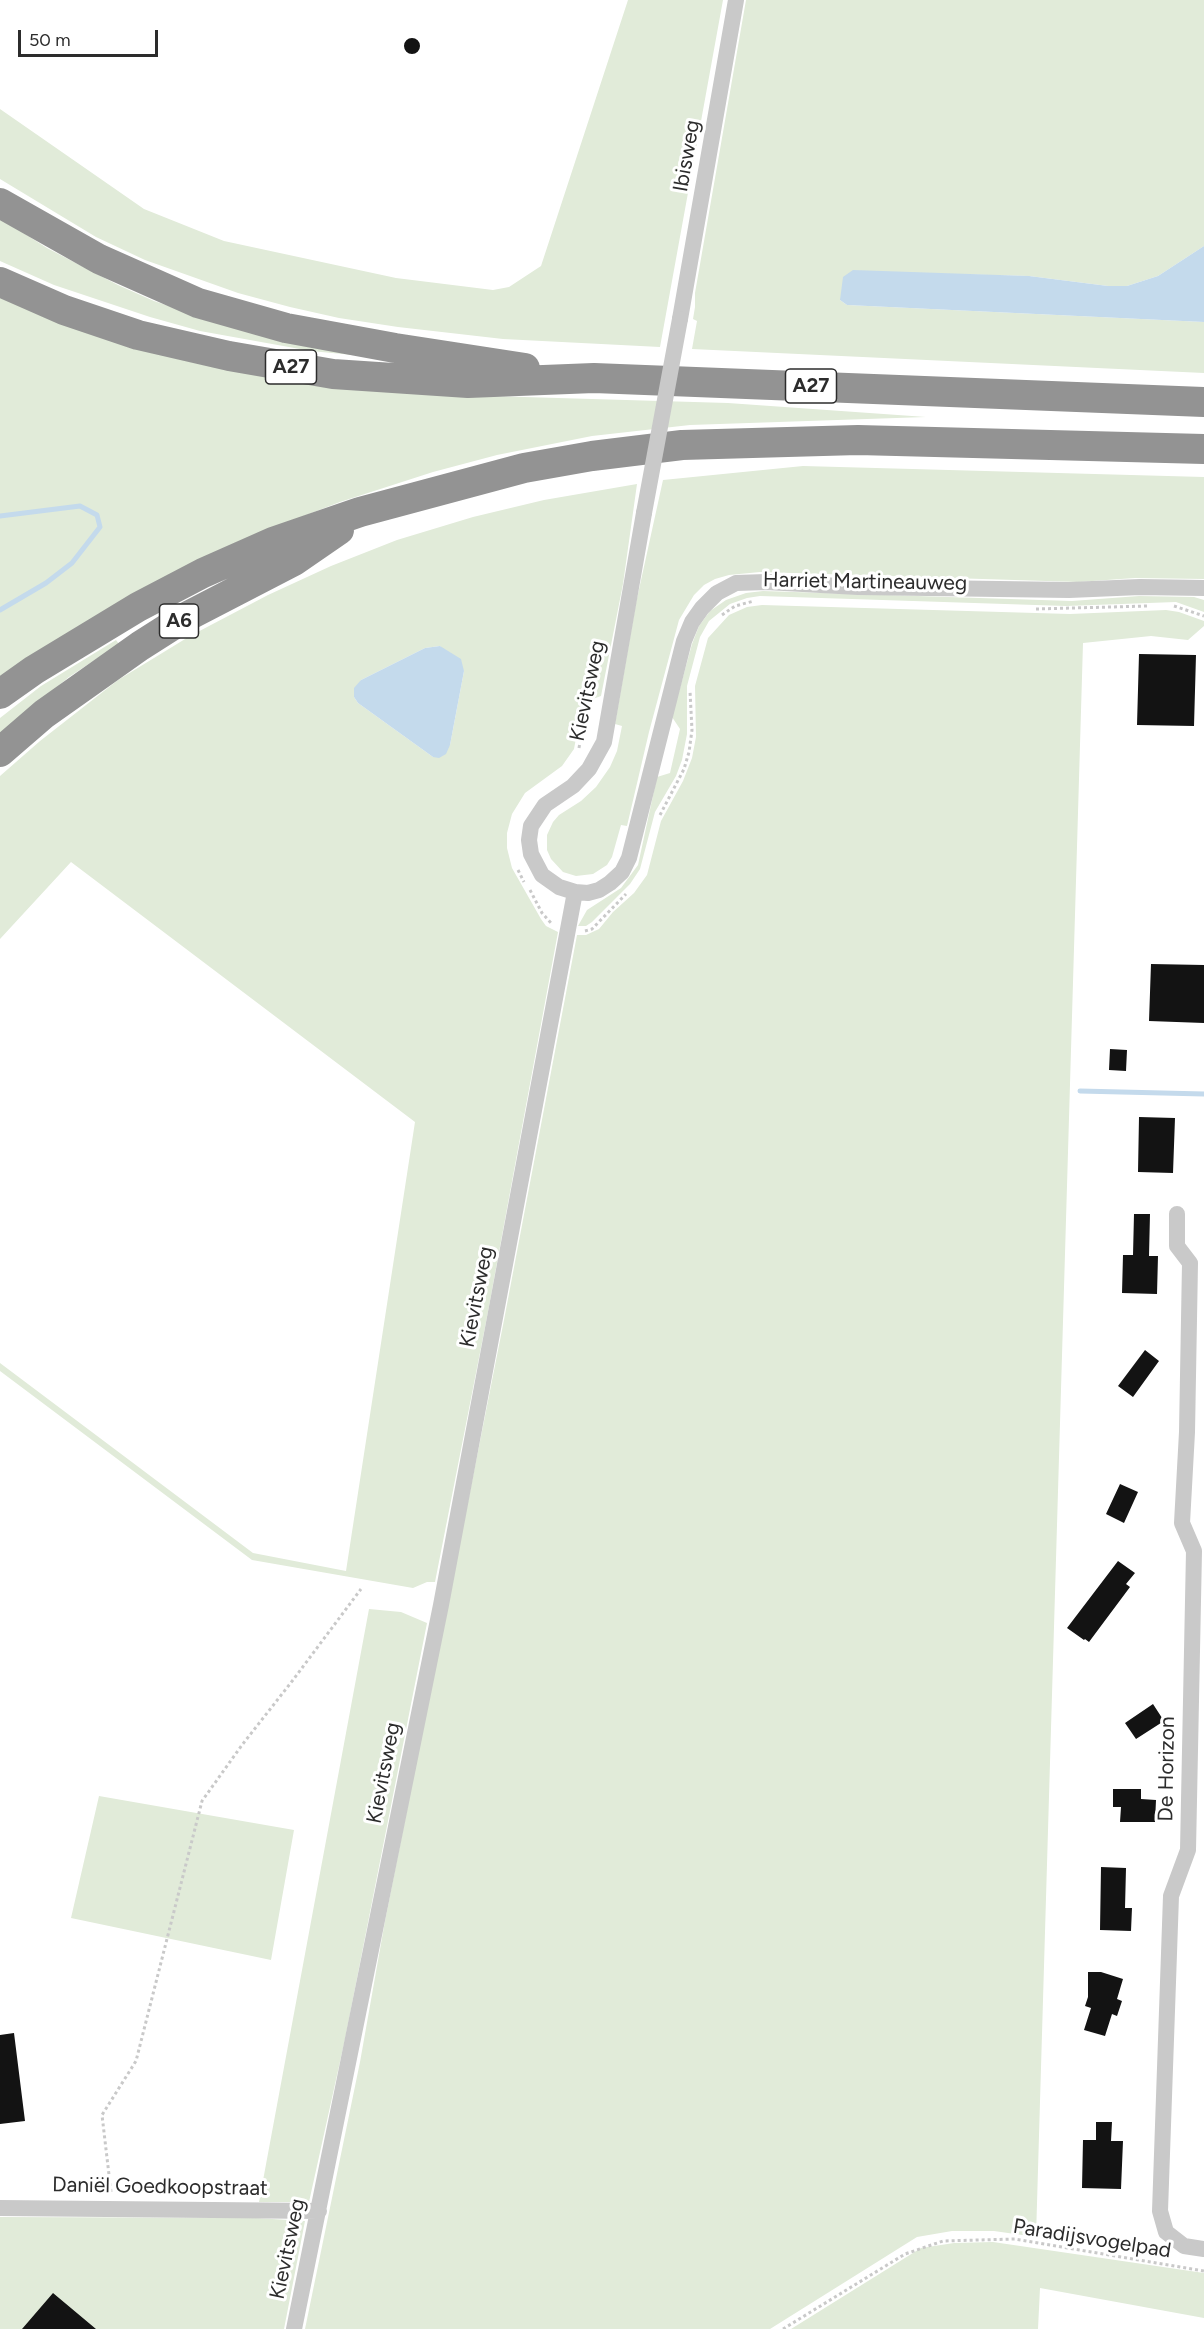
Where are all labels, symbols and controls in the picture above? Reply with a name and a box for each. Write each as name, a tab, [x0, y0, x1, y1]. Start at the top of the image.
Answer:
scale bar	[21, 18, 160, 56]
text: 50 m	[29, 29, 71, 51]
street label: Ibisweg	[668, 118, 706, 194]
road number: A27	[266, 350, 316, 384]
road number: A27	[786, 369, 836, 403]
street label: Harriet Martineauweg	[763, 568, 967, 596]
road number: A6	[160, 604, 198, 638]
street label: Kievitsweg	[565, 638, 611, 744]
street label: Kievitsweg	[455, 1244, 499, 1350]
street label: De Horizon	[1153, 1716, 1181, 1822]
street label: Kievitsweg	[362, 1720, 406, 1826]
street label: Daniël Goedkoopstraat	[52, 2173, 268, 2201]
street label: Kievitsweg	[265, 2196, 311, 2302]
street label: Paradijsvogelpad	[1011, 2214, 1173, 2264]

